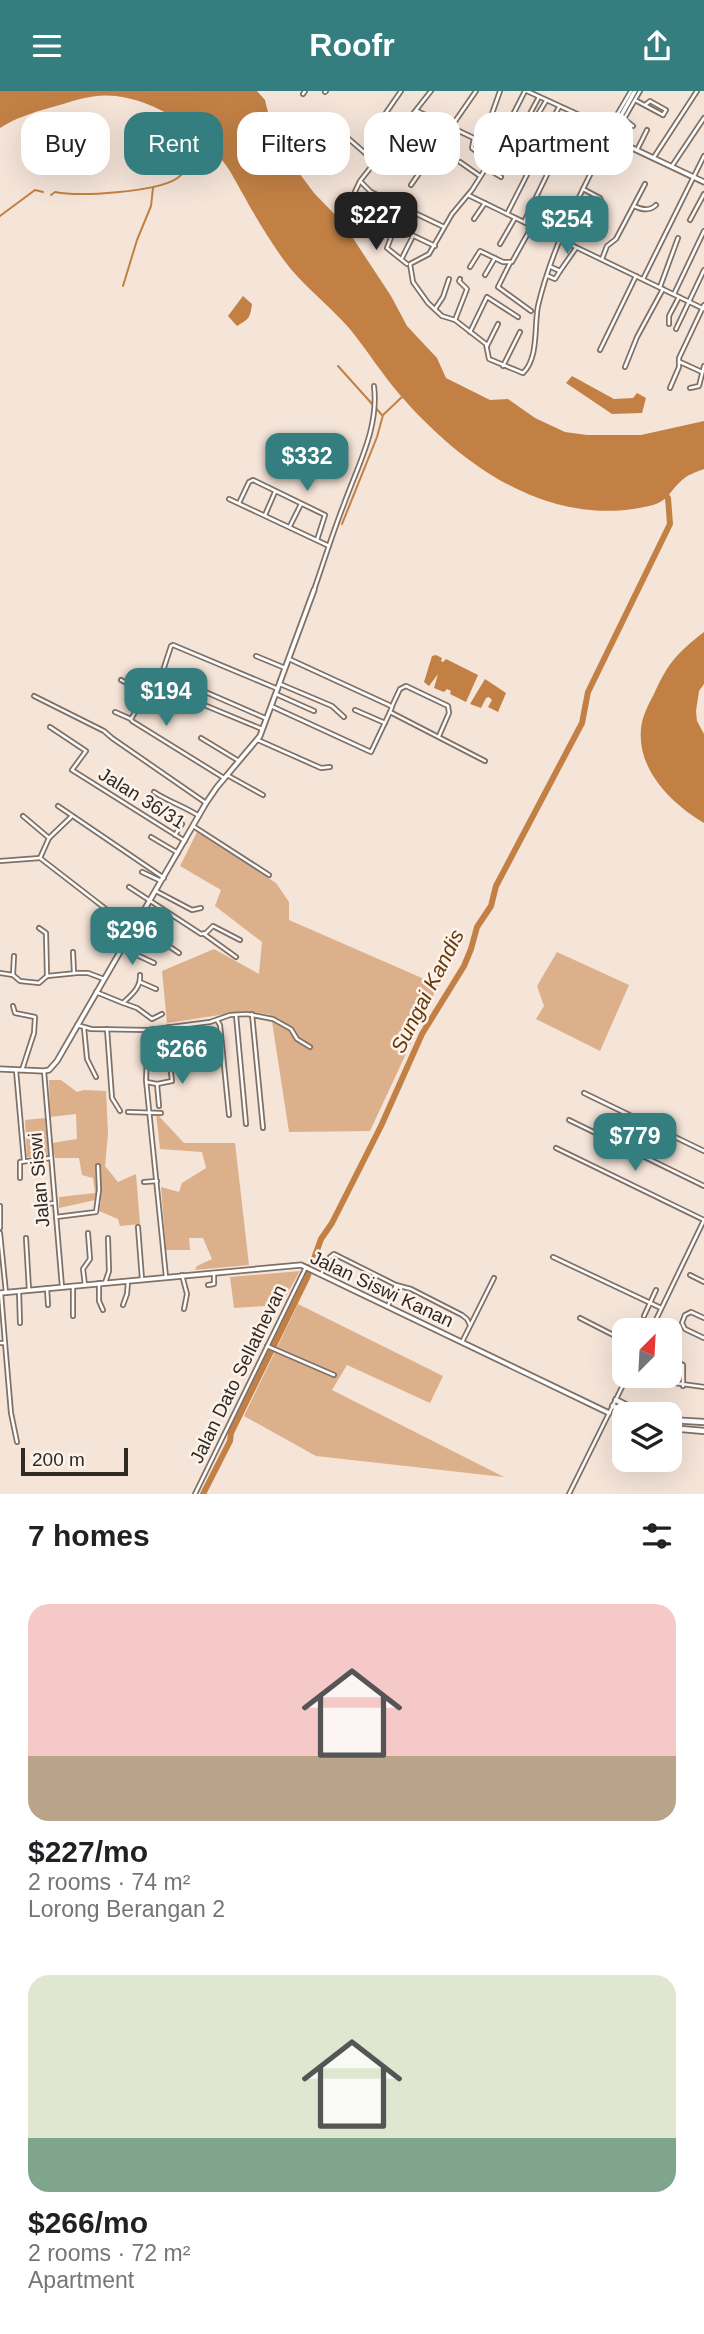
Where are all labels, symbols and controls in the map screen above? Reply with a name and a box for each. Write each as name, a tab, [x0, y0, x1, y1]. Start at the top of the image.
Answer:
icon: menu	[28, 27, 66, 65]
text: Roofr	[309, 27, 395, 63]
icon: share	[638, 27, 676, 65]
chip: Buy	[21, 112, 110, 175]
chip: Rent	[124, 112, 223, 175]
chip: Filters	[237, 112, 350, 175]
chip: New	[364, 112, 460, 175]
chip: Apartment	[474, 112, 633, 175]
pin: $227	[335, 193, 417, 252]
pin: $254	[526, 197, 608, 256]
text: $227	[350, 202, 402, 228]
text: $254	[541, 206, 593, 232]
pin: $332	[266, 433, 348, 493]
text: $332	[281, 443, 333, 469]
pin: $194	[125, 669, 207, 728]
text: $194	[140, 678, 192, 704]
street label: Jalan 36/31	[95, 763, 189, 833]
pin: $296	[91, 907, 173, 967]
text: $296	[106, 917, 158, 943]
water label: Sungai Kandis	[386, 925, 468, 1057]
pin: $266	[141, 1027, 223, 1086]
text: $266	[156, 1036, 208, 1062]
pin: $779	[594, 1114, 676, 1173]
text: $779	[609, 1123, 661, 1149]
street label: Jalan Siswi	[24, 1132, 54, 1228]
street label: Jalan Siswi Kanan	[307, 1247, 457, 1331]
street label: Jalan Dato Sellathevan	[186, 1282, 290, 1466]
north arrow	[612, 1318, 682, 1388]
map controls	[612, 1318, 682, 1472]
button: layers	[612, 1402, 682, 1472]
scale bar	[21, 1445, 128, 1477]
text: 200 m	[32, 1449, 85, 1470]
icon: filters	[638, 1517, 676, 1555]
text: 7 homes	[28, 1519, 150, 1552]
icon: home	[289, 1650, 415, 1776]
text: $227/mo	[28, 1835, 148, 1868]
text: 2 rooms · 74 m²	[28, 1869, 190, 1895]
text: Lorong Berangan 2	[28, 1896, 225, 1922]
icon: home	[289, 2021, 415, 2147]
text: $266/mo	[28, 2206, 148, 2239]
text: 2 rooms · 72 m²	[28, 2240, 190, 2266]
text: Apartment	[28, 2267, 134, 2293]

